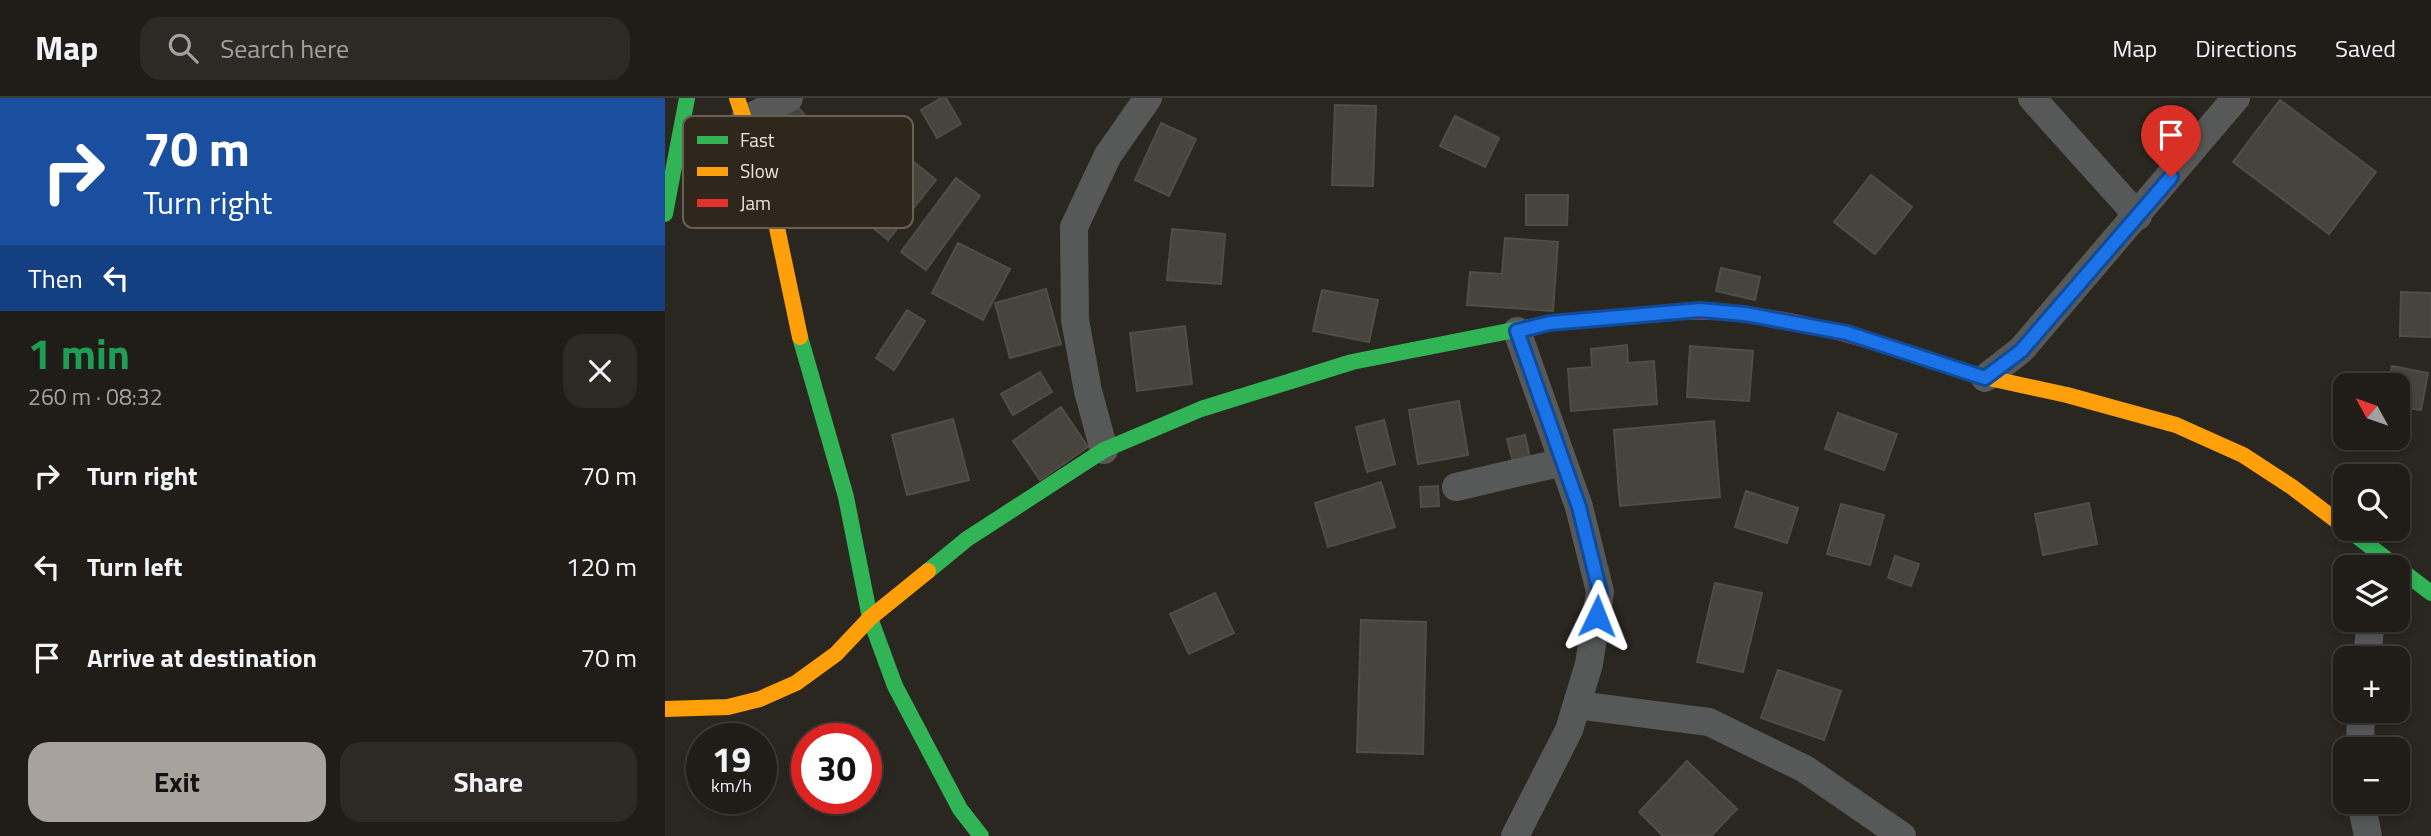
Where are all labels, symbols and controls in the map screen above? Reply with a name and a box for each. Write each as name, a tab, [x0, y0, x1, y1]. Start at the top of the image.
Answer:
search box	[140, 17, 630, 80]
text: Map	[35, 23, 98, 73]
icon: search	[164, 29, 202, 67]
text: Search here	[220, 29, 349, 68]
text: Map	[2112, 30, 2157, 66]
text: Directions	[2195, 30, 2297, 66]
text: Saved	[2335, 30, 2396, 66]
pin	[2141, 105, 2201, 177]
text: 70 m	[143, 110, 250, 185]
legend	[683, 116, 913, 228]
icon: arrive	[2152, 116, 2190, 154]
text: Fast	[740, 125, 775, 154]
icon: right	[28, 126, 119, 217]
text: Slow	[740, 156, 779, 185]
text: Turn right	[143, 178, 272, 226]
text: Jam	[740, 188, 771, 217]
text: Then	[28, 259, 83, 298]
icon: left	[97, 259, 135, 297]
text: 1 min	[28, 321, 130, 385]
button: close	[563, 334, 637, 408]
north arrow	[2333, 373, 2410, 450]
map controls	[2333, 373, 2410, 814]
text: 260 m · 08:32	[28, 379, 163, 414]
text: Turn right	[87, 456, 198, 495]
text: 70 m	[580, 456, 637, 495]
icon: right	[28, 457, 66, 495]
button: search	[2333, 464, 2410, 541]
text: Turn left	[87, 547, 182, 586]
text: 120 m	[566, 547, 637, 586]
icon: left	[28, 548, 66, 586]
button: layers	[2333, 555, 2410, 632]
position arrow	[1560, 579, 1634, 653]
text: Arrive at destination	[87, 638, 317, 677]
text: 70 m	[580, 638, 637, 677]
icon: arrive	[28, 639, 66, 677]
button: +	[2333, 646, 2410, 723]
speed limit sign: 30	[791, 723, 882, 814]
text: 19	[712, 732, 751, 786]
button: −	[2333, 737, 2410, 814]
button: Exit	[28, 742, 326, 822]
button: Share	[340, 742, 637, 822]
text: km/h	[711, 772, 752, 799]

